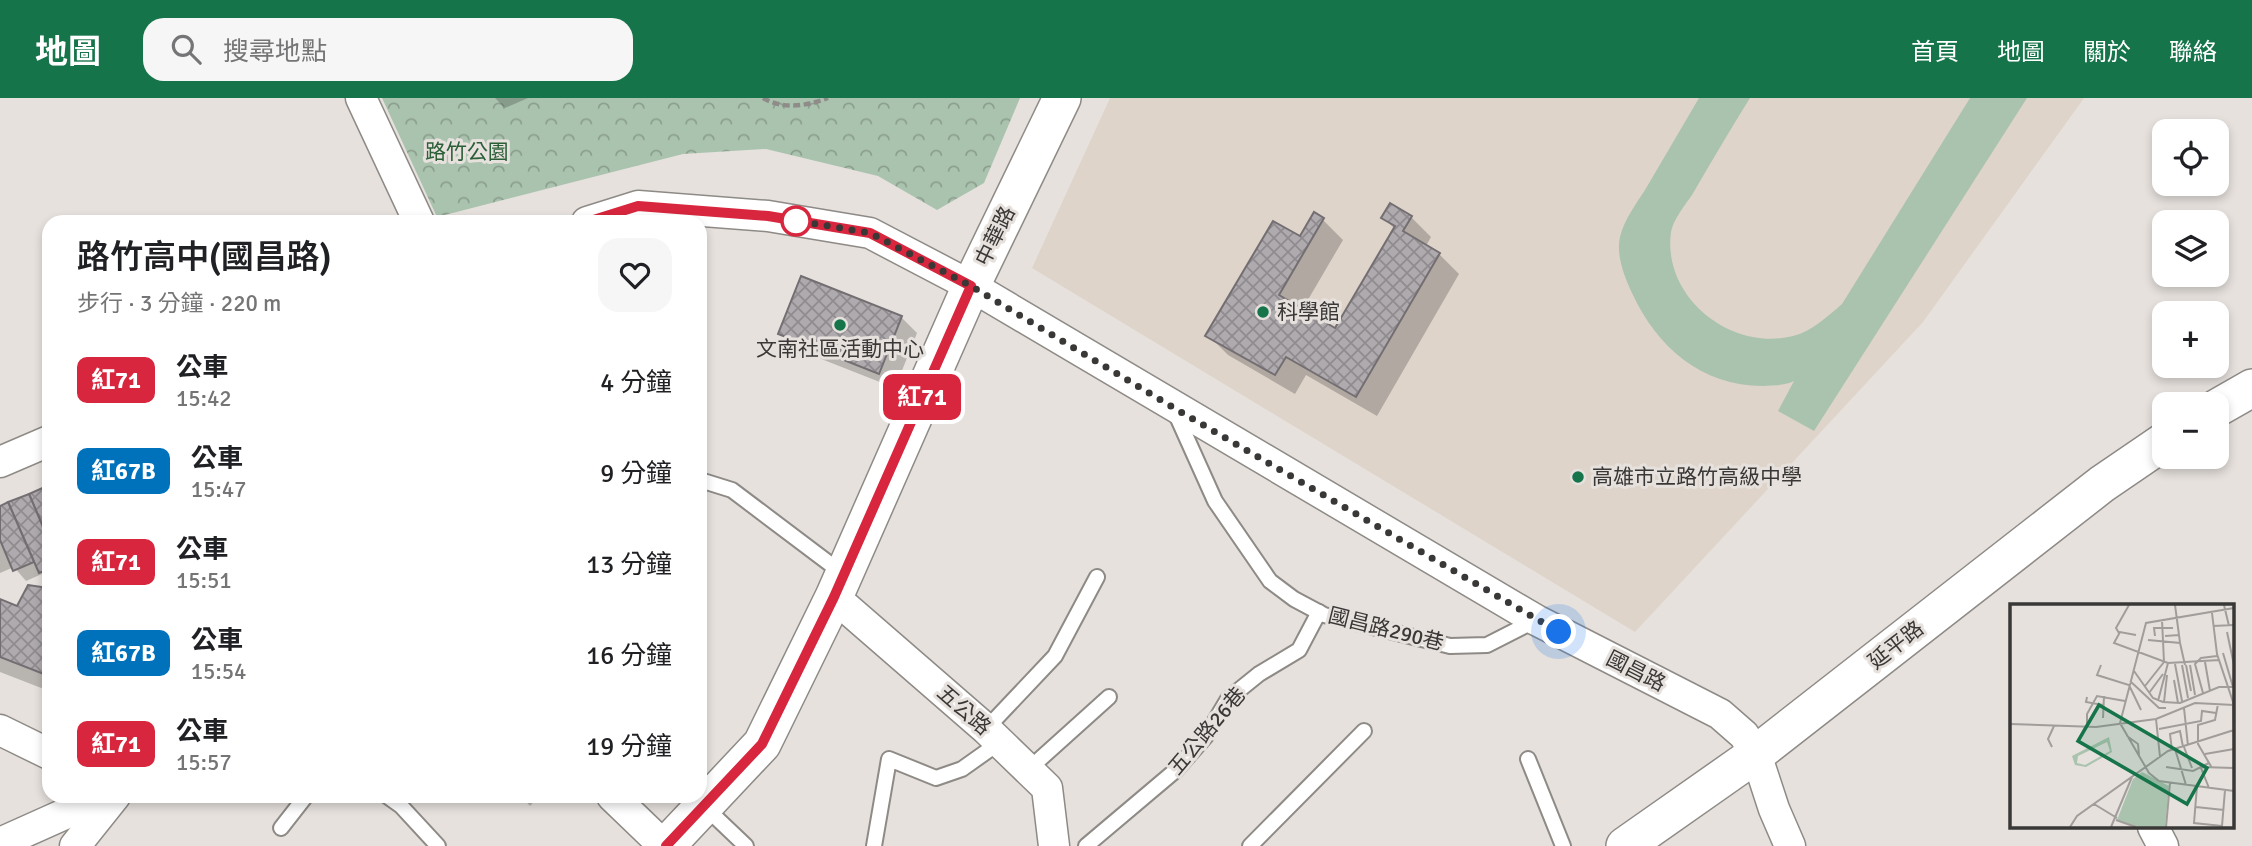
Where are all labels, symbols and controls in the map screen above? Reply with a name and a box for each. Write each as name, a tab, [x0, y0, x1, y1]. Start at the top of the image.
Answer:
search box	[143, 18, 633, 81]
icon: search	[167, 30, 205, 68]
text: 地圖	[35, 32, 101, 73]
text: 搜尋地點	[223, 36, 327, 68]
text: 首頁	[1911, 37, 1959, 67]
text: 地圖	[1997, 37, 2045, 67]
text: 關於	[2083, 37, 2131, 67]
text: 聯絡	[2169, 37, 2217, 67]
map controls	[2152, 119, 2229, 469]
button: locate	[2152, 119, 2229, 196]
park label: 路竹公園	[425, 139, 509, 165]
street label: 中華路	[970, 202, 1020, 270]
unlabelled marker	[781, 206, 811, 236]
button: layers	[2152, 210, 2229, 287]
text: 路竹高中(國昌路)	[77, 237, 331, 278]
button: heart	[598, 238, 672, 312]
text: 步行 · 3 分鐘 · 220 m	[77, 289, 281, 318]
place label: 科學館	[1277, 299, 1340, 325]
button: +	[2152, 301, 2229, 378]
marker: 科學館	[1255, 304, 1271, 320]
marker: 文南社區活動中心	[832, 317, 848, 333]
place label: 文南社區活動中心	[756, 336, 924, 362]
text: 公車	[176, 352, 228, 384]
text: 紅71	[91, 365, 141, 395]
text: 4 分鐘	[600, 367, 672, 399]
line badge: 紅71	[882, 374, 962, 420]
text: 紅71	[897, 382, 947, 412]
text: 15:42	[176, 384, 232, 413]
button: −	[2152, 392, 2229, 469]
text: 公車	[191, 443, 243, 475]
text: 紅67B	[91, 456, 156, 486]
text: 9 分鐘	[600, 458, 672, 490]
place label: 高雄市立路竹高級中學	[1592, 464, 1802, 490]
marker: 高雄市立路竹高級中學	[1570, 469, 1586, 485]
text: 15:47	[191, 475, 247, 504]
text: 公車	[176, 534, 228, 566]
text: 紅71	[91, 547, 141, 577]
text: 13 分鐘	[586, 549, 672, 581]
text: 15:51	[176, 566, 232, 595]
street label: 國昌路290巷	[1326, 602, 1446, 656]
inset map	[2010, 604, 2234, 828]
your location	[1541, 614, 1576, 649]
street label: 延平路	[1863, 615, 1929, 675]
text: 公車	[191, 625, 243, 657]
text: 紅67B	[91, 638, 156, 668]
text: 16 分鐘	[586, 640, 672, 672]
street label: 國昌路	[1602, 645, 1670, 697]
text: 15:54	[191, 657, 247, 686]
street label: 五公路	[932, 680, 996, 740]
street label: 五公路26巷	[1163, 682, 1251, 780]
text: 公車	[176, 716, 228, 748]
text: 紅71	[91, 729, 141, 759]
text: 19 分鐘	[586, 731, 672, 763]
text: 15:57	[176, 748, 232, 777]

